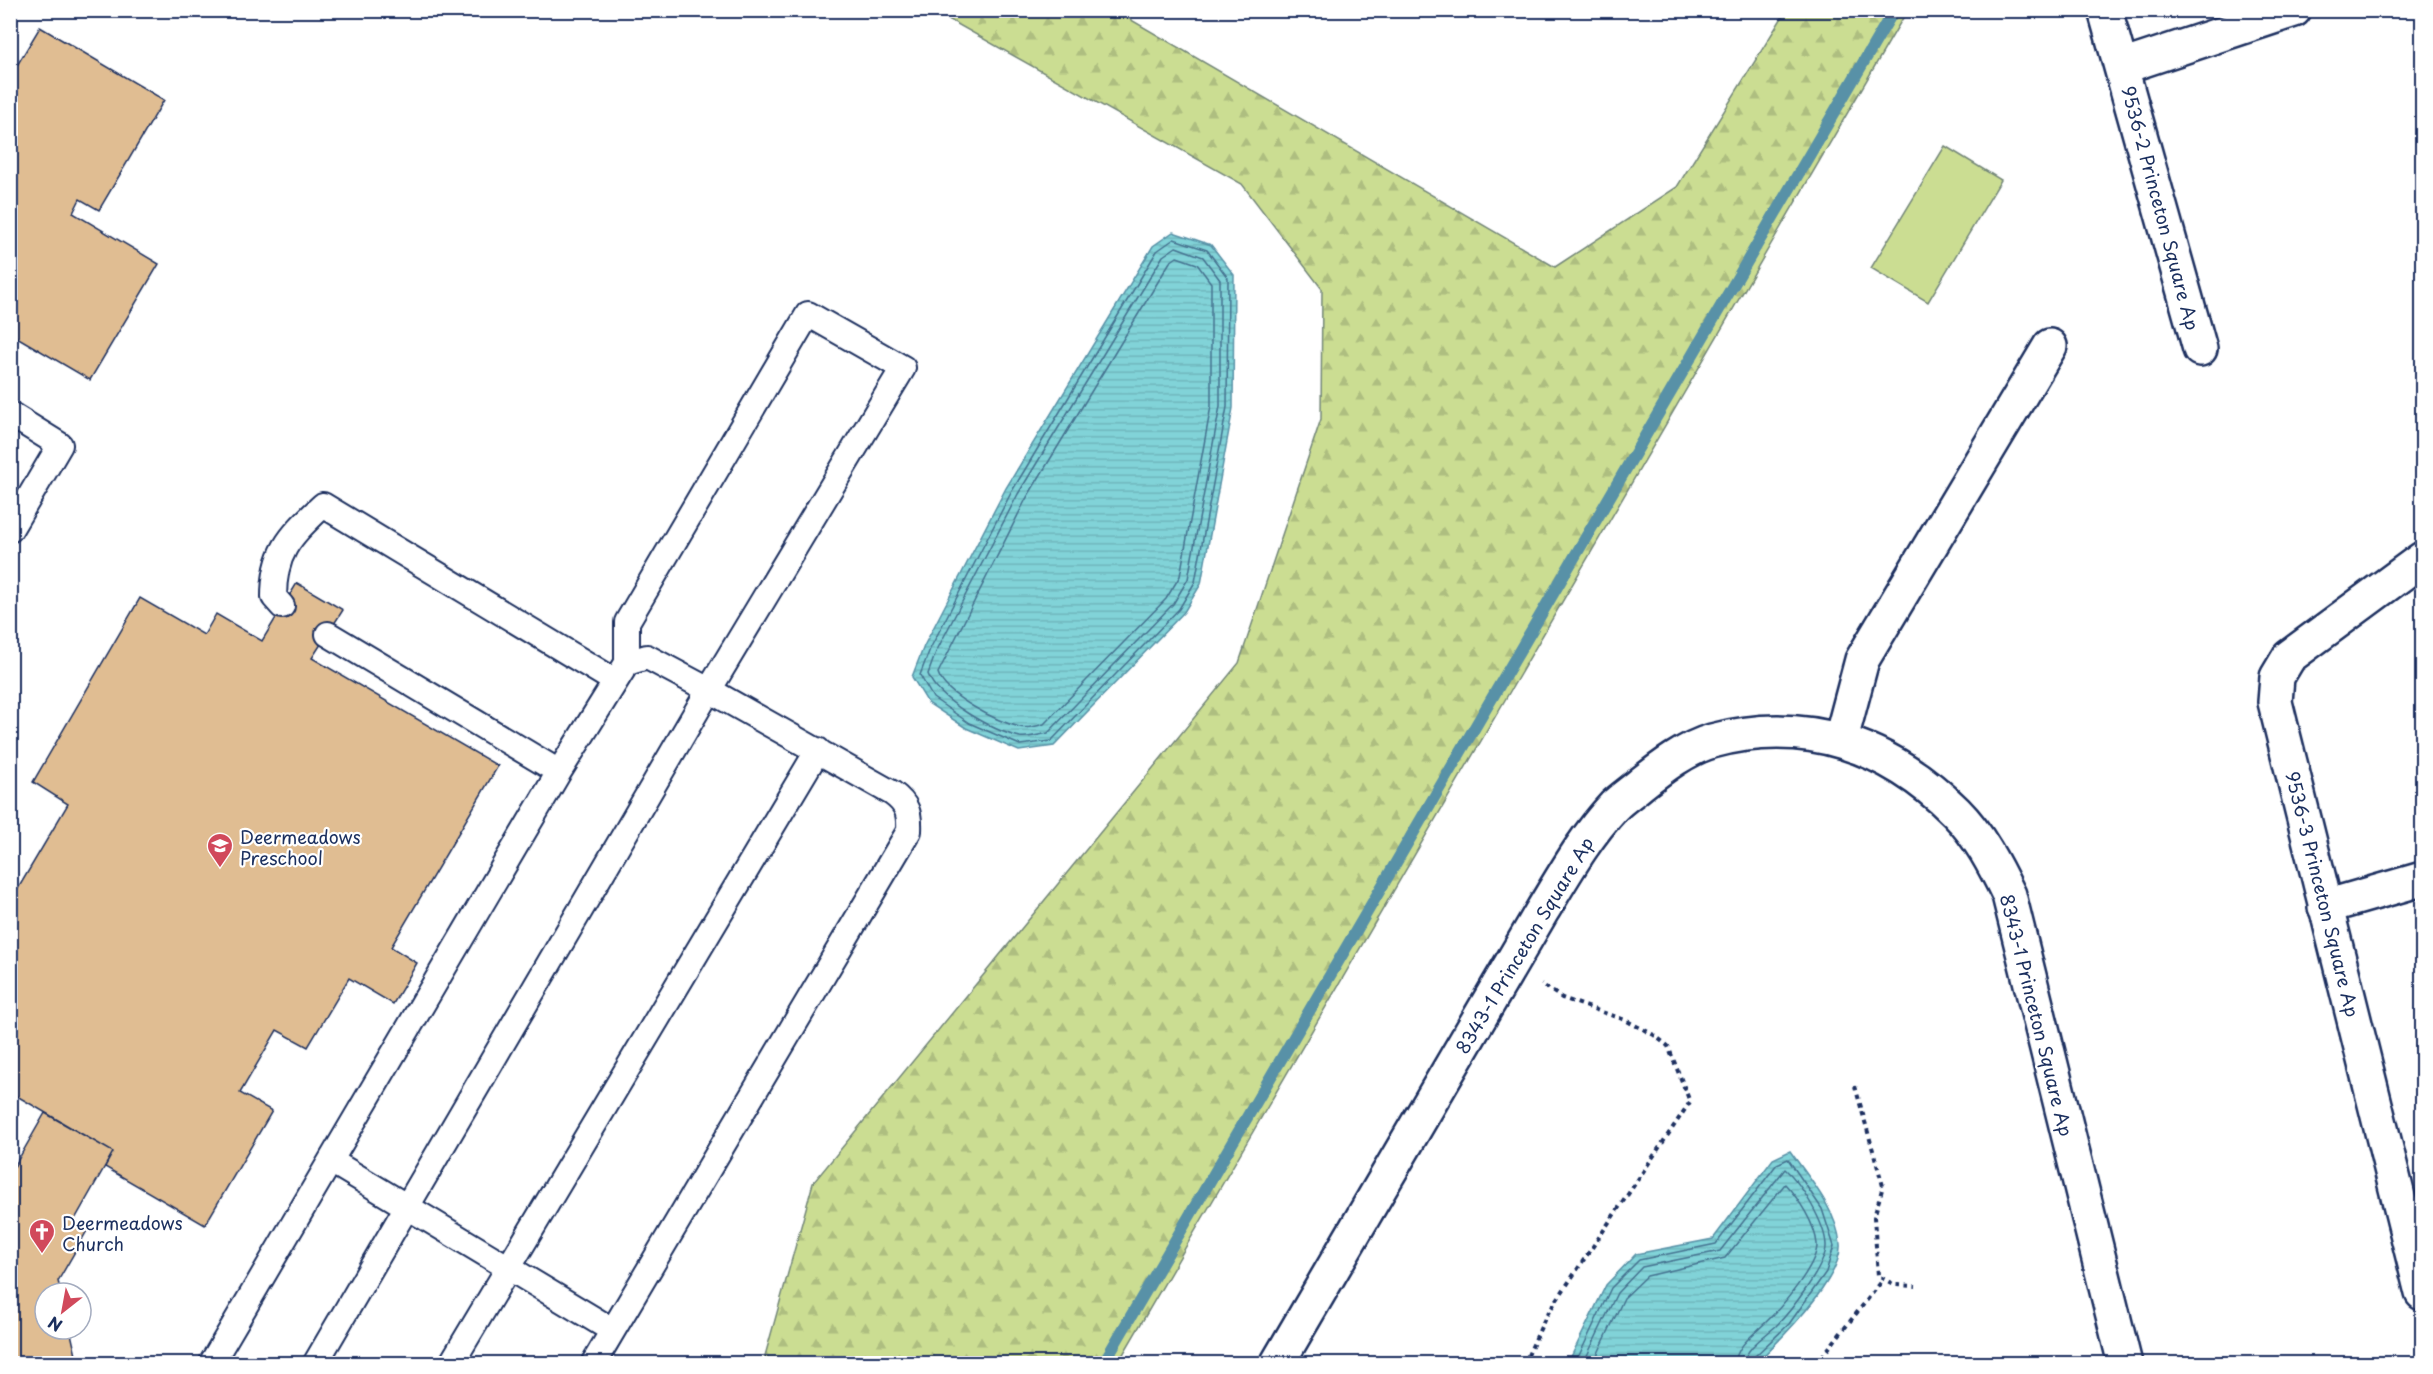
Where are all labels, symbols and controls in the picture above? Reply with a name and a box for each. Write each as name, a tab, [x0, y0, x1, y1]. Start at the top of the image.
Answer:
street label: 9536-2 Princeton Square Ap	[2115, 83, 2207, 333]
street label: 9536-3 Princeton Square Ap	[2279, 768, 2367, 1020]
place label: Deermeadows Preschool	[240, 823, 361, 871]
school or university icon: Deermeadows Preschool	[205, 831, 235, 869]
street label: 8343-1 Princeton Square Ap	[1448, 831, 1600, 1059]
street label: 8343-1 Princeton Square Ap	[1994, 891, 2080, 1139]
place label: Deermeadows Church	[62, 1209, 183, 1257]
church icon: Deermeadows Church	[27, 1217, 57, 1255]
north arrow	[33, 1281, 93, 1341]
text: N	[43, 1311, 66, 1338]

